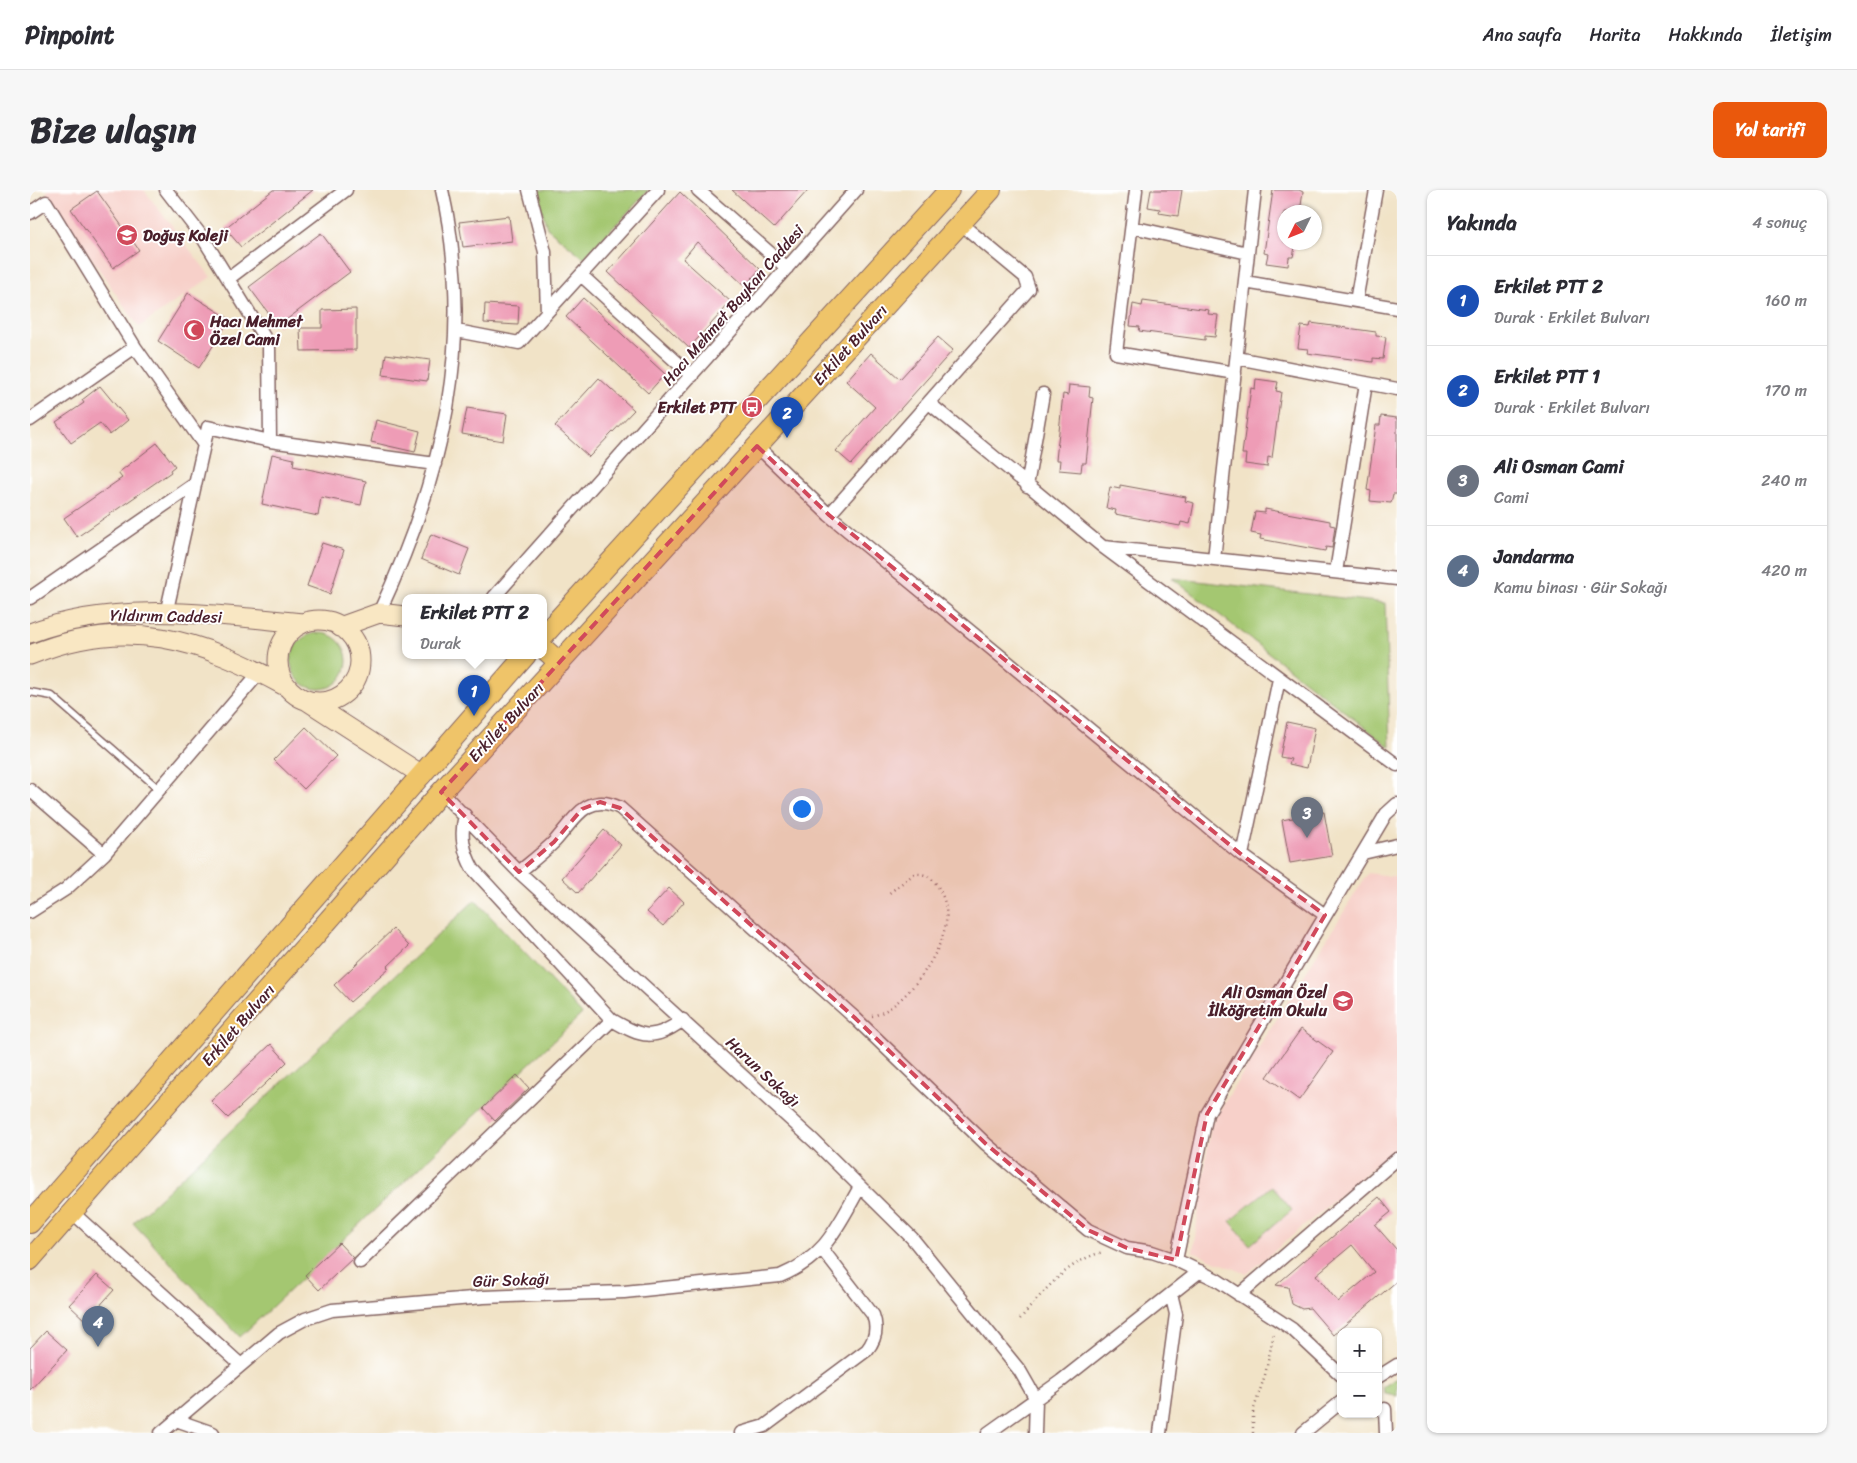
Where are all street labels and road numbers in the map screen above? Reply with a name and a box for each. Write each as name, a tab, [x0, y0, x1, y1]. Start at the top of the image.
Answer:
street label: Hacı Mehmet Baykan Caddesi	[654, 217, 812, 392]
street label: Erkilet Bulvarı	[805, 297, 895, 393]
street label: Yıldırım Caddesi	[110, 601, 223, 631]
street label: Erkilet Bulvarı	[461, 675, 551, 769]
street label: Erkilet Bulvarı	[194, 977, 282, 1073]
street label: Harun Sokağı	[719, 1029, 807, 1115]
street label: Gür Sokağı	[472, 1264, 550, 1296]

